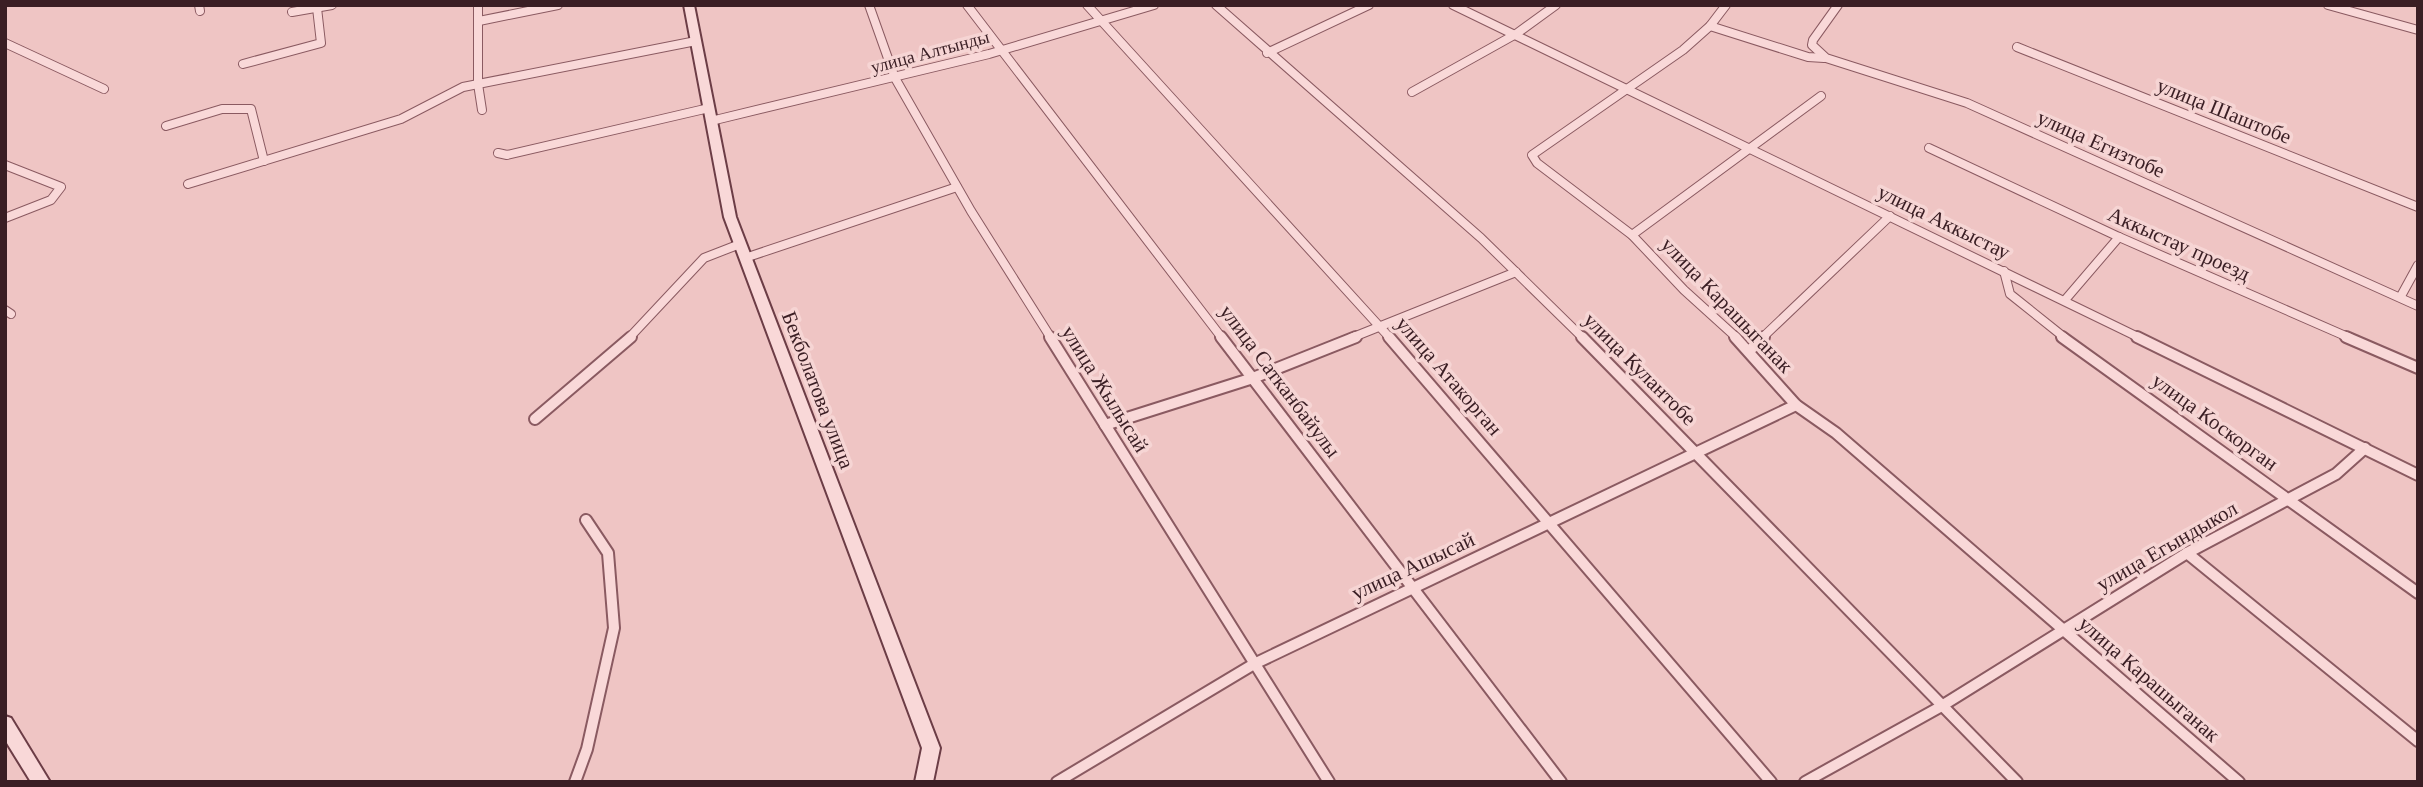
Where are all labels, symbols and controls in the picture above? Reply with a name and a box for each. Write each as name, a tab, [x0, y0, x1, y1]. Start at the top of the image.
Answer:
street label: улица Алтынды	[869, 27, 991, 77]
street label: улица Шаштобе	[2153, 73, 2295, 149]
street label: улица Егизтобе	[2033, 105, 2169, 183]
street label: улица Аккыстау	[1874, 180, 2015, 265]
street label: Аккыстау проезд	[2104, 202, 2254, 286]
street label: улица Карашыганак	[1656, 232, 1798, 378]
street label: улица Сатканбайулы	[1215, 300, 1345, 462]
street label: Бекболатова улица	[777, 308, 859, 473]
street label: улица Кулантобе	[1579, 308, 1701, 430]
street label: улица Атакорган	[1391, 312, 1507, 440]
street label: улица Жылысай	[1056, 321, 1154, 457]
street label: улица Коскорган	[2147, 368, 2283, 476]
street label: улица Егындыкол	[2092, 496, 2242, 596]
street label: улица Ашысай	[1348, 527, 1478, 605]
street label: улица Карашыганак	[2074, 611, 2225, 747]

